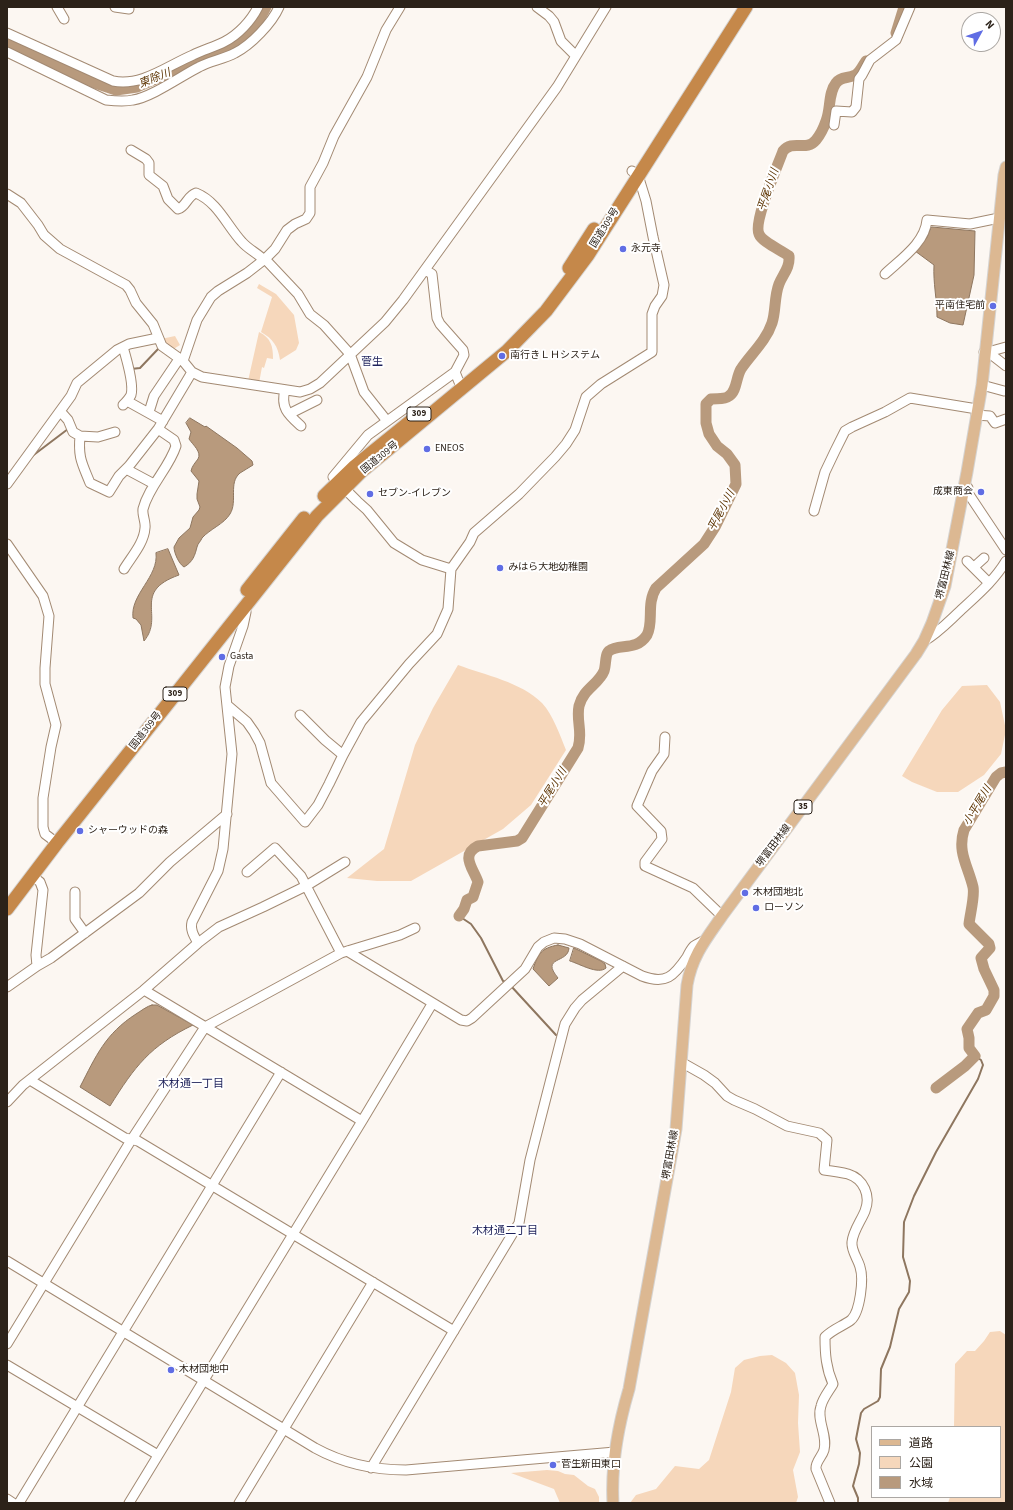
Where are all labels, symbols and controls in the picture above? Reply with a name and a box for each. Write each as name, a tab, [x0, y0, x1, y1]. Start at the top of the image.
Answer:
north arrow	[961, 12, 1001, 52]
text: N	[982, 17, 998, 32]
water label: 東除川	[137, 67, 173, 91]
water label: 平尾小川	[756, 167, 782, 213]
street label: 国道309号	[588, 206, 622, 250]
place label: 永元寺	[631, 243, 661, 255]
marker: 永元寺	[618, 244, 628, 254]
place label: 平南住宅前	[935, 300, 985, 312]
marker: 平南住宅前	[988, 301, 998, 311]
place label: 南行きＬＨシステム	[510, 350, 600, 362]
marker: 南行きＬＨシステム	[497, 351, 507, 361]
district label: 菅生	[361, 356, 383, 370]
road number: 309	[407, 407, 431, 421]
street label: 国道309号	[359, 439, 401, 477]
place label: ENEOS	[435, 443, 464, 455]
marker: ENEOS	[422, 444, 432, 454]
place label: 成東商会	[933, 486, 973, 498]
marker: 成東商会	[976, 487, 986, 497]
place label: セブン-イレブン	[378, 488, 451, 500]
water label: 平尾小川	[706, 488, 738, 534]
marker: セブン-イレブン	[365, 489, 375, 499]
street label: 堺富田林線	[934, 549, 958, 601]
place label: みはら大地幼稚園	[508, 562, 588, 574]
marker: みはら大地幼稚園	[495, 563, 505, 573]
place label: Gasta	[230, 651, 253, 663]
marker: Gasta	[217, 652, 227, 662]
road number: 309	[163, 687, 187, 701]
street label: 国道309号	[127, 710, 165, 752]
water label: 平尾小川	[536, 766, 570, 810]
water label: 小平尾川	[961, 784, 995, 828]
road number: 35	[794, 800, 812, 814]
street label: 堺富田林線	[754, 822, 794, 870]
place label: シャーウッドの森	[88, 825, 168, 837]
marker: シャーウッドの森	[75, 826, 85, 836]
place label: 木材団地北	[753, 887, 803, 899]
marker: 木材団地北	[740, 888, 750, 898]
place label: ローソン	[764, 902, 804, 914]
marker: ローソン	[751, 903, 761, 913]
district label: 木材通一丁目	[158, 1078, 224, 1092]
street label: 堺富田林線	[661, 1129, 681, 1181]
district label: 木材通二丁目	[472, 1225, 538, 1239]
place label: 木材団地中	[179, 1364, 229, 1376]
marker: 木材団地中	[166, 1365, 176, 1375]
legend	[871, 1426, 1001, 1498]
text: 道路	[909, 1435, 933, 1452]
text: 公園	[909, 1455, 933, 1472]
place label: 菅生新田東口	[561, 1459, 621, 1471]
marker: 菅生新田東口	[548, 1460, 558, 1470]
text: 水域	[909, 1475, 933, 1492]

